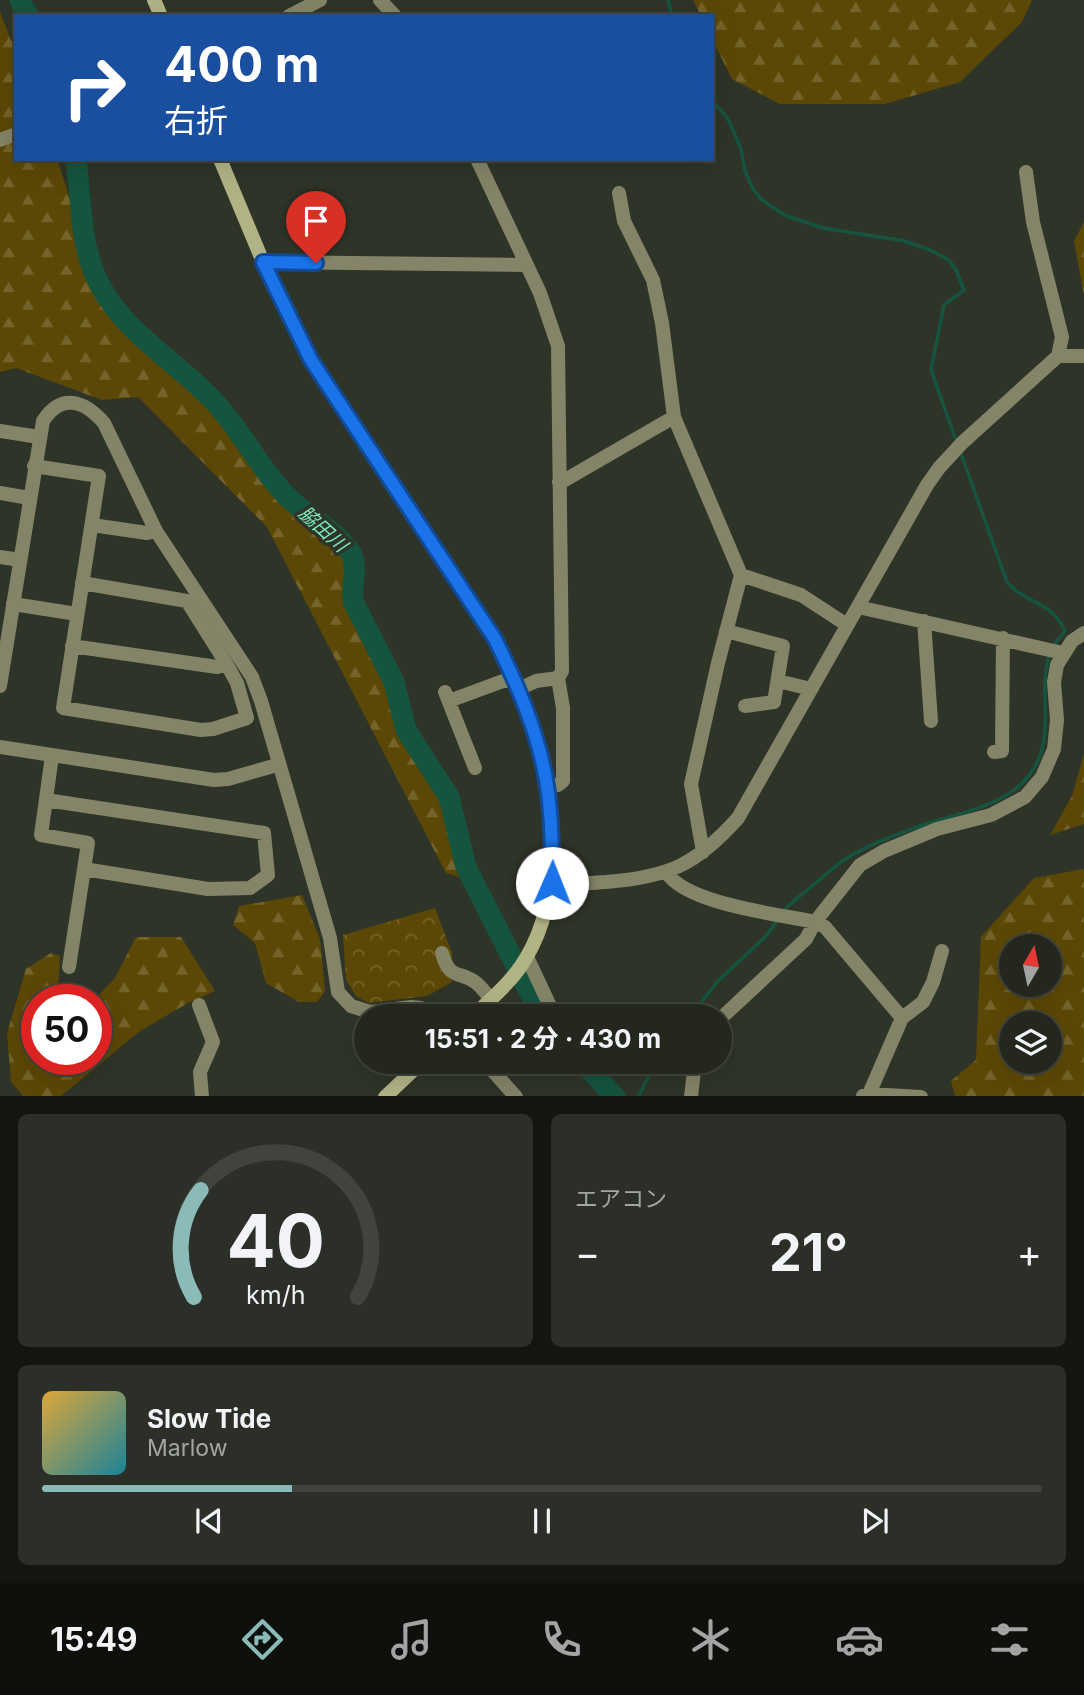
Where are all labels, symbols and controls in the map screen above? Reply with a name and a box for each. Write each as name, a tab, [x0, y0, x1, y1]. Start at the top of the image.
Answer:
text: 400 m	[164, 35, 320, 94]
icon: right	[49, 42, 140, 133]
text: 右折	[164, 101, 228, 140]
pin	[286, 191, 346, 263]
icon: arrive	[297, 202, 335, 240]
water label: 脇田川	[294, 501, 353, 558]
position arrow	[515, 846, 589, 920]
north arrow	[999, 934, 1062, 998]
map controls	[999, 934, 1062, 1074]
speed limit sign: 50	[21, 984, 112, 1075]
button: layers	[999, 1011, 1062, 1074]
text: 15:51 · 2 分 · 430 m	[425, 1023, 661, 1054]
text: エアコン	[575, 1185, 667, 1213]
text: 40	[226, 1196, 325, 1285]
text: 21°	[769, 1221, 848, 1284]
text: −	[575, 1230, 600, 1276]
text: +	[1017, 1230, 1042, 1276]
text: km/h	[246, 1279, 305, 1309]
text: Slow Tide	[147, 1403, 271, 1434]
text: Marlow	[147, 1434, 227, 1462]
icon: previous	[190, 1502, 228, 1540]
icon: pause	[523, 1502, 561, 1540]
icon: next	[856, 1502, 894, 1540]
icon: directions	[238, 1615, 287, 1664]
icon: music	[387, 1615, 436, 1664]
icon: phone	[537, 1615, 586, 1664]
icon: climate	[686, 1615, 735, 1664]
icon: car	[835, 1615, 884, 1664]
icon: filters	[985, 1615, 1034, 1664]
text: 15:49	[50, 1620, 138, 1659]

